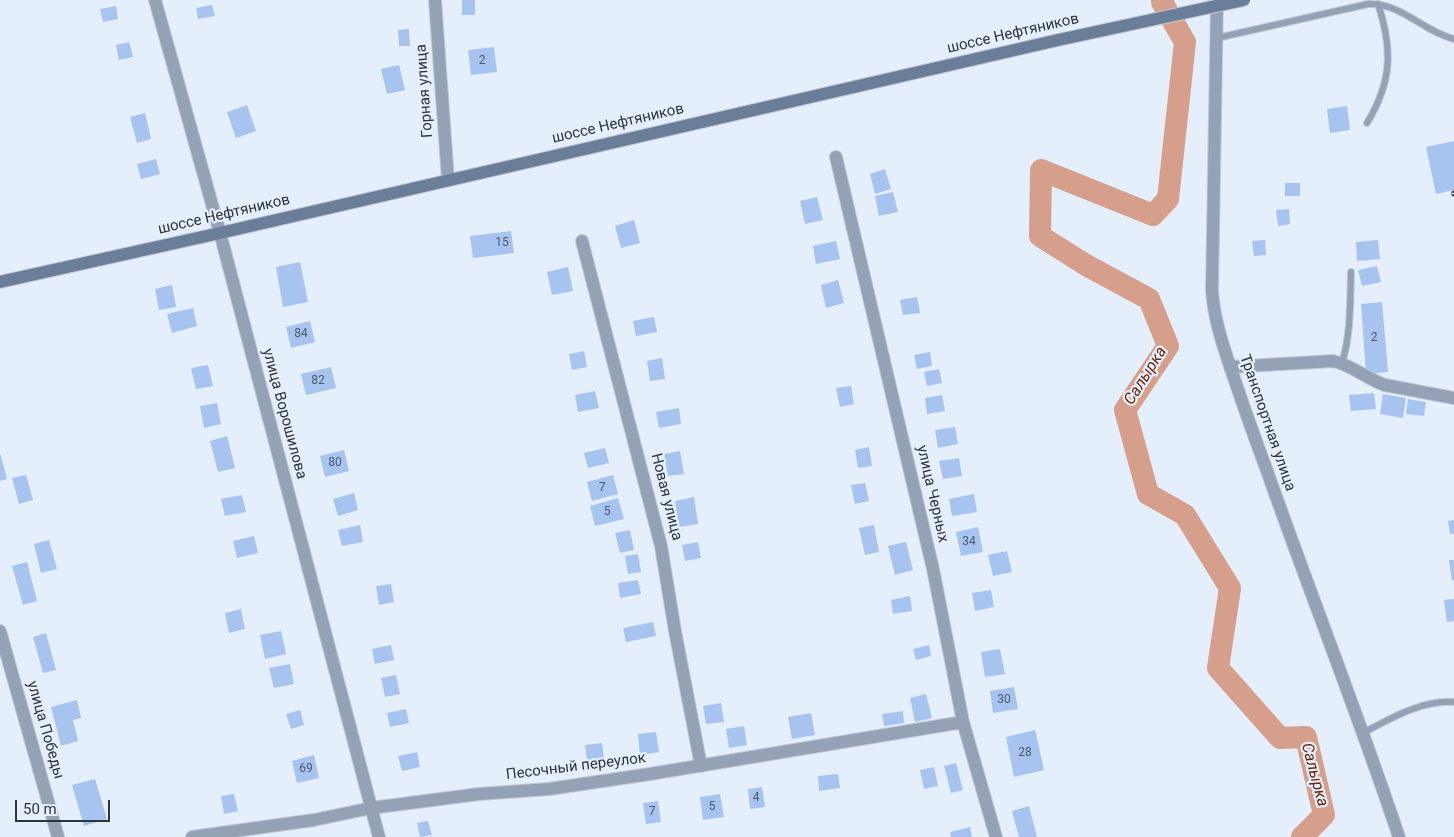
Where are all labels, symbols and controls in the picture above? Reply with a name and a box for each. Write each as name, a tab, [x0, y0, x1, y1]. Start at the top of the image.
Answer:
street label: шоссе Нефтяников	[945, 10, 1081, 58]
street label: Горная улица	[413, 44, 437, 138]
house number: 2	[479, 54, 485, 68]
street label: шоссе Нефтяников	[550, 100, 686, 148]
street label: шоссе Нефтяников	[156, 191, 292, 239]
house number: 15	[495, 236, 509, 250]
house number: 84	[294, 327, 308, 341]
house number: 2	[1371, 331, 1377, 345]
water label: Салырка	[1121, 343, 1171, 409]
street label: улица Ворошилова	[258, 347, 310, 481]
street label: Транспортная улица	[1235, 352, 1299, 494]
house number: 82	[311, 374, 325, 388]
street label: улица Черных	[912, 444, 952, 544]
street label: Новая улица	[646, 452, 686, 542]
house number: 80	[328, 456, 342, 470]
house number: 7	[599, 481, 605, 495]
house number: 5	[604, 505, 610, 519]
house number: 34	[962, 535, 976, 549]
street label: улица Победы	[22, 679, 68, 781]
house number: 30	[997, 693, 1011, 707]
water label: Салырка	[1296, 741, 1332, 809]
house number: 28	[1018, 746, 1032, 760]
street label: Песочный переулок	[505, 749, 647, 785]
house number: 69	[299, 762, 313, 776]
scale bar	[18, 790, 112, 822]
house number: 4	[753, 791, 759, 805]
text: 50 m	[23, 800, 57, 818]
house number: 5	[709, 800, 715, 814]
house number: 7	[649, 805, 655, 819]

